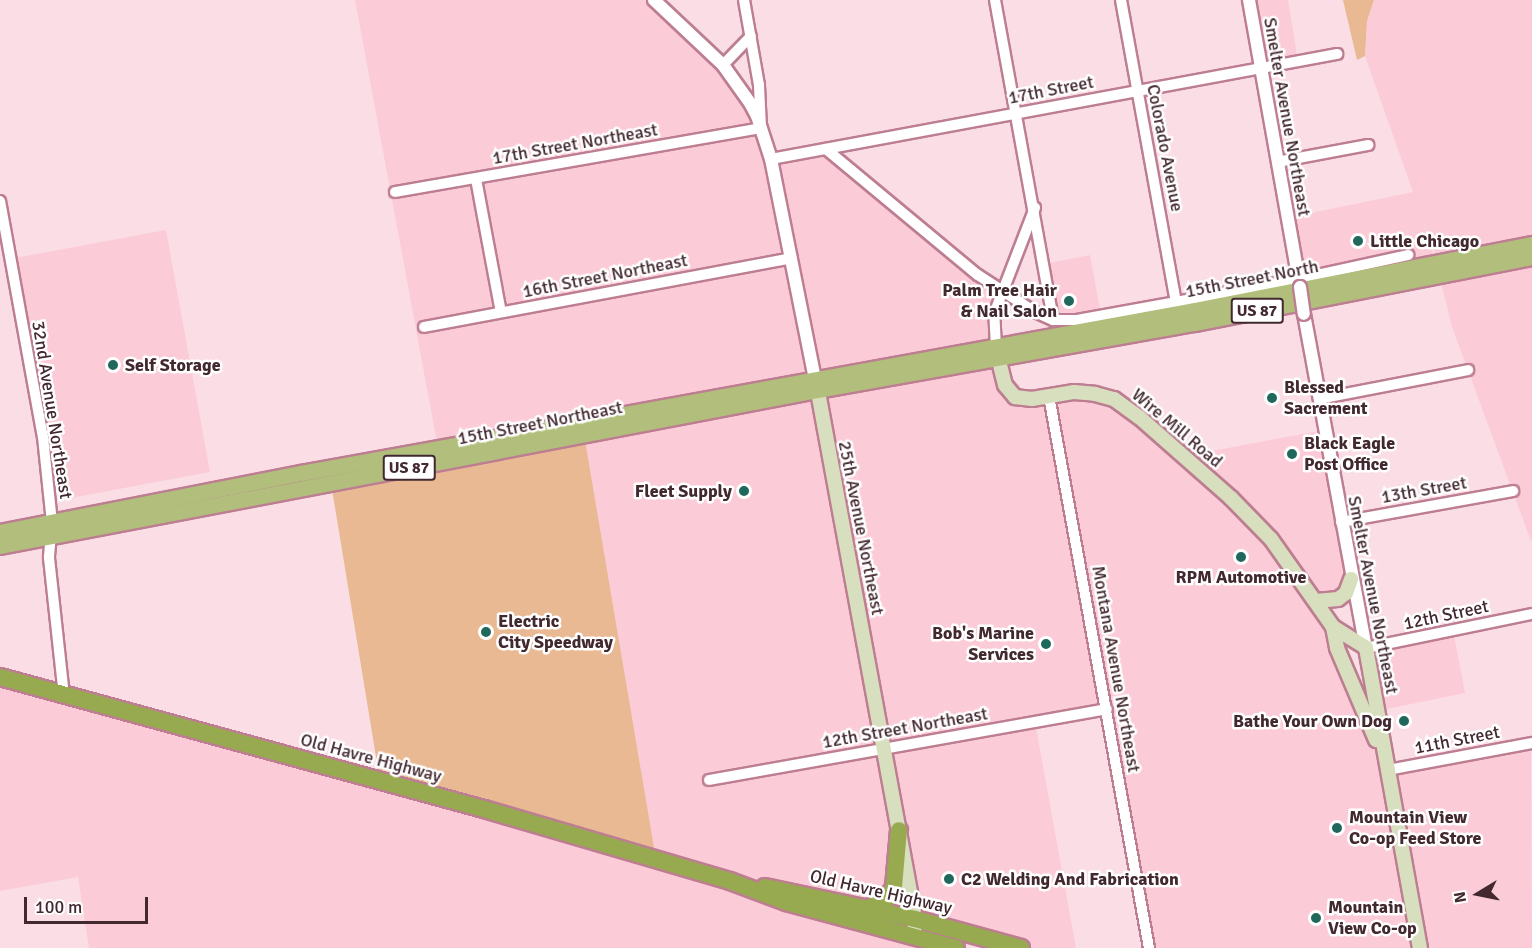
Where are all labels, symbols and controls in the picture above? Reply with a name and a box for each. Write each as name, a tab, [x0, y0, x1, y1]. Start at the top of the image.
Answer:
street label: Smelter Avenue Northeast	[1259, 16, 1315, 218]
street label: 17th Street	[1007, 71, 1095, 109]
street label: Colorado Avenue	[1142, 82, 1188, 214]
street label: 17th Street Northeast	[491, 119, 659, 169]
place label: Little Chicago	[1370, 230, 1479, 252]
marker: Little Chicago	[1351, 234, 1365, 248]
street label: 16th Street Northeast	[521, 249, 689, 303]
street label: 15th Street North	[1184, 256, 1320, 302]
place label: Palm Tree Hair & Nail Salon	[942, 280, 1057, 322]
marker: Palm Tree Hair & Nail Salon	[1062, 294, 1076, 308]
road number: US 87	[1230, 298, 1284, 324]
street label: 32nd Avenue Northeast	[27, 319, 77, 501]
place label: Self Storage	[125, 354, 221, 376]
marker: Self Storage	[106, 358, 120, 372]
place label: Blessed Sacrement	[1284, 377, 1368, 420]
street label: Wire Mill Road	[1127, 384, 1227, 472]
marker: Blessed Sacrement	[1265, 391, 1279, 405]
street label: 15th Street Northeast	[456, 396, 624, 450]
place label: Black Eagle Post Office	[1304, 433, 1395, 476]
street label: 25th Avenue Northeast	[834, 439, 888, 617]
marker: Black Eagle Post Office	[1285, 447, 1299, 461]
road number: US 87	[382, 455, 436, 481]
street label: 13th Street	[1380, 472, 1468, 508]
place label: Fleet Supply	[635, 480, 732, 502]
marker: Fleet Supply	[737, 484, 751, 498]
street label: Smelter Avenue Northeast	[1343, 494, 1403, 696]
marker: RPM Automotive	[1234, 550, 1248, 564]
street label: Montana Avenue Northeast	[1087, 564, 1145, 774]
place label: RPM Automotive	[1176, 566, 1306, 588]
street label: 12th Street	[1401, 595, 1491, 635]
place label: Electric City Speedway	[498, 611, 613, 654]
place label: Bob's Marine Services	[932, 623, 1034, 666]
marker: Electric City Speedway	[479, 625, 493, 639]
marker: Bob's Marine Services	[1039, 637, 1053, 651]
street label: 12th Street Northeast	[821, 703, 989, 753]
place label: Bathe Your Own Dog	[1233, 710, 1392, 732]
marker: Bathe Your Own Dog	[1397, 714, 1411, 728]
street label: 11th Street	[1413, 721, 1501, 759]
street label: Old Havre Highway	[298, 729, 444, 787]
place label: Mountain View Co-op Feed Store	[1349, 807, 1481, 850]
marker: Mountain View Co-op Feed Store	[1330, 821, 1344, 835]
north arrow	[1448, 864, 1508, 924]
street label: Old Havre Highway	[808, 865, 954, 919]
place label: C2 Welding And Fabrication	[961, 868, 1179, 890]
marker: C2 Welding And Fabrication	[942, 872, 956, 886]
scale bar	[27, 885, 152, 923]
text: N	[1449, 890, 1471, 904]
text: 100 m	[35, 896, 82, 918]
place label: Mountain View Co-op	[1328, 897, 1417, 940]
marker: Mountain View Co-op	[1309, 911, 1323, 925]

